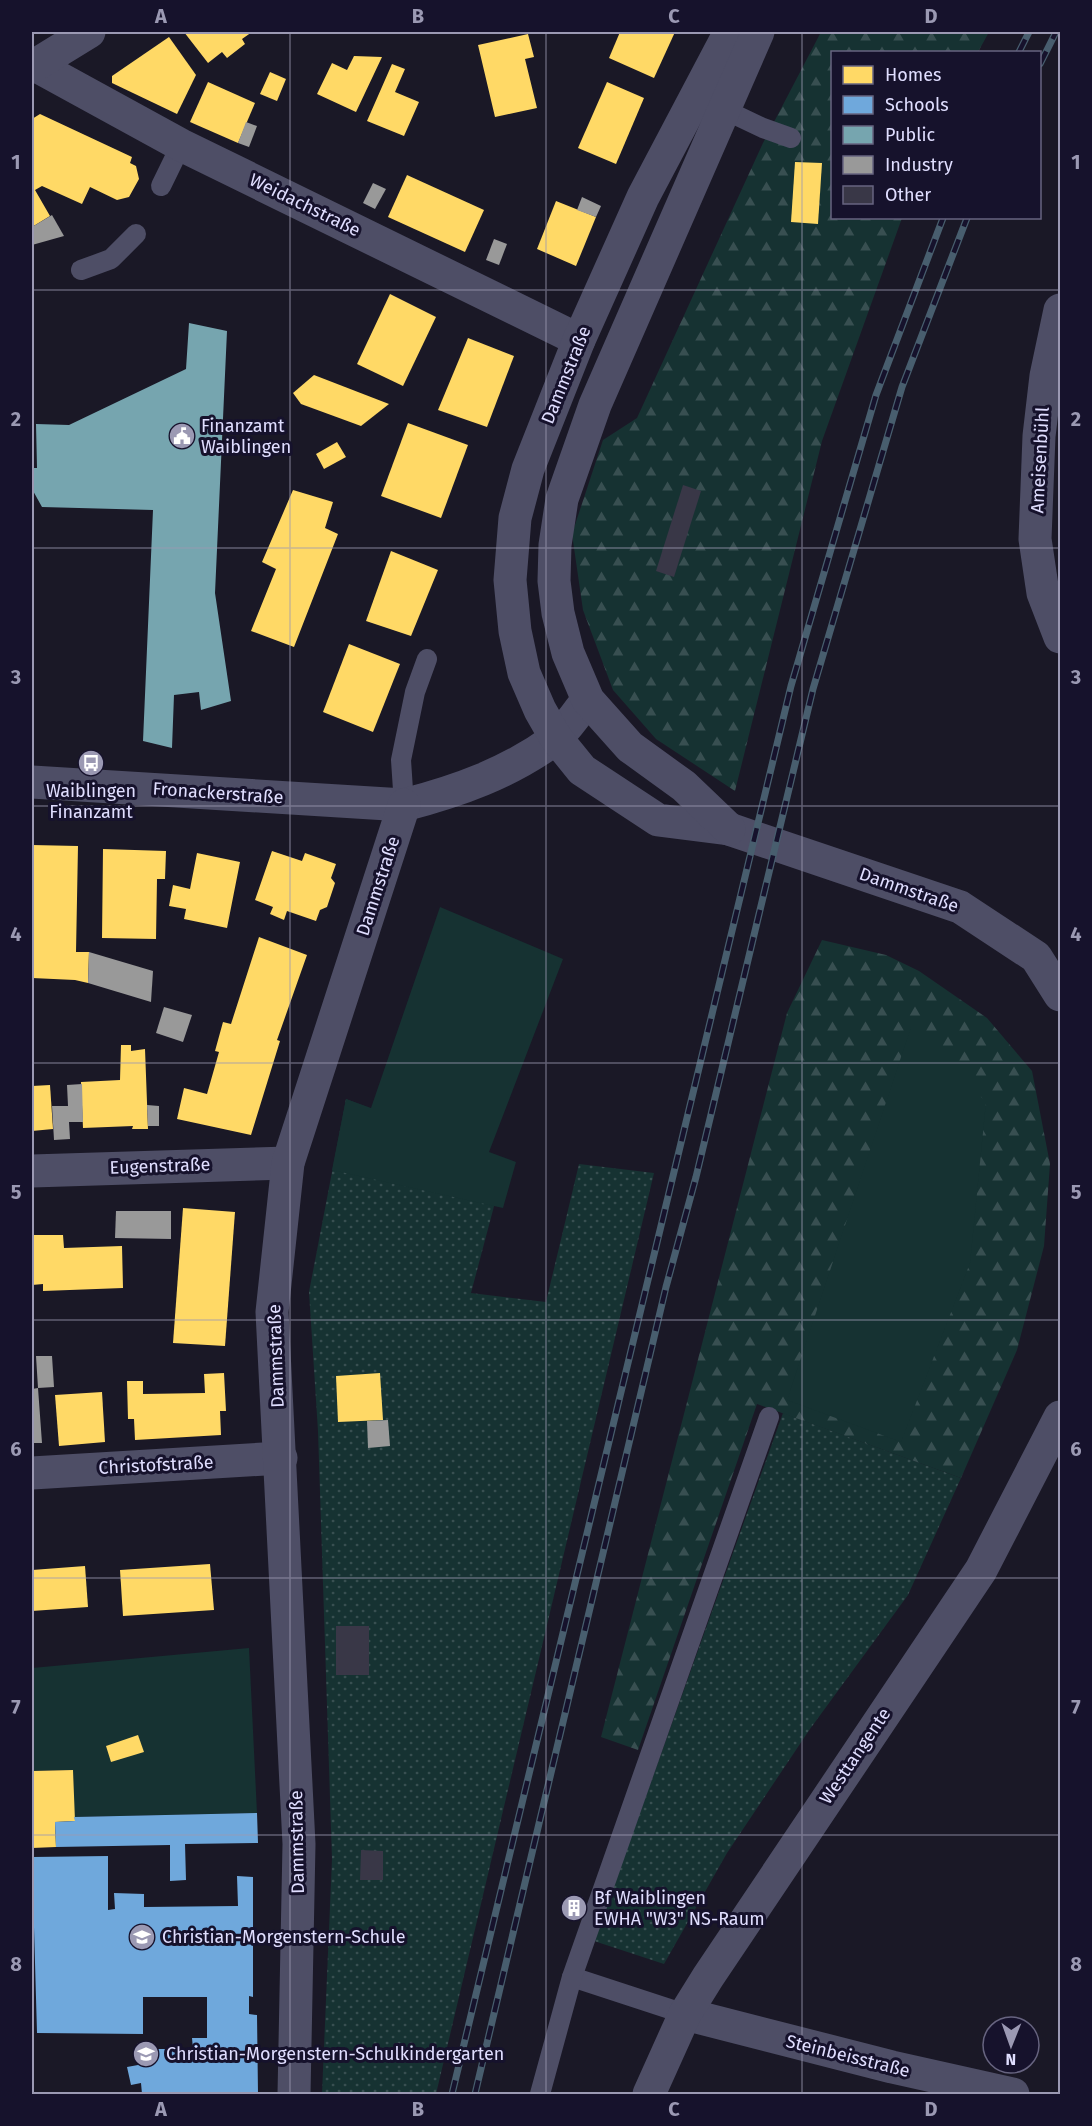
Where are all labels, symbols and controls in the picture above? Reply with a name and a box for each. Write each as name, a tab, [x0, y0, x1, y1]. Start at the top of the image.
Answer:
text: A	[154, 4, 168, 28]
text: B	[412, 4, 424, 28]
text: C	[668, 4, 680, 28]
text: D	[924, 4, 938, 28]
legend	[831, 51, 1041, 219]
text: Homes	[885, 64, 941, 86]
text: Schools	[885, 94, 949, 116]
text: Public	[885, 124, 935, 146]
text: 1	[11, 150, 21, 174]
text: 1	[1071, 150, 1081, 174]
text: Industry	[885, 154, 953, 176]
street label: Weidachstraße	[246, 169, 364, 241]
text: Other	[885, 184, 931, 206]
street label: Dammstraße	[536, 323, 596, 427]
street label: Ameisenbühl	[1026, 406, 1054, 514]
text: 2	[11, 407, 21, 431]
text: 2	[1071, 407, 1081, 431]
place label: Finanzamt Waiblingen	[201, 415, 291, 458]
public building icon: Finanzamt Waiblingen	[167, 421, 197, 451]
text: 3	[10, 665, 21, 689]
text: 3	[1070, 665, 1081, 689]
bus stop icon: Waiblingen Finanzamt	[76, 748, 106, 778]
street label: Fronackerstraße	[152, 777, 284, 809]
place label: Waiblingen Finanzamt	[46, 780, 136, 823]
street label: Dammstraße	[352, 833, 404, 939]
street label: Dammstraße	[856, 863, 962, 917]
text: 4	[10, 922, 22, 946]
text: 4	[1070, 922, 1082, 946]
street label: Eugenstraße	[109, 1153, 211, 1179]
text: 5	[11, 1180, 22, 1204]
text: 5	[1071, 1180, 1082, 1204]
street label: Dammstraße	[263, 1304, 289, 1408]
text: 6	[10, 1437, 22, 1461]
text: 6	[1070, 1437, 1082, 1461]
street label: Christofstraße	[98, 1451, 214, 1479]
text: 7	[11, 1695, 21, 1719]
text: 7	[1071, 1695, 1081, 1719]
street label: Westtangente	[815, 1704, 895, 1808]
street label: Dammstraße	[285, 1790, 309, 1894]
place label: Bf Waiblingen EWHA "W3" NS-Raum	[594, 1887, 765, 1930]
building icon: Bf Waiblingen EWHA "W3" NS-Raum	[559, 1893, 589, 1923]
school or university icon: Christian-Morgenstern-Schule	[127, 1922, 157, 1952]
place label: Christian-Morgenstern-Schule	[162, 1926, 406, 1948]
text: 8	[10, 1952, 22, 1976]
text: 8	[1070, 1952, 1082, 1976]
north arrow	[981, 2015, 1041, 2075]
street label: Steinbeisstraße	[784, 2030, 912, 2082]
school or university icon: Christian-Morgenstern-Schulkindergarten	[131, 2039, 161, 2069]
place label: Christian-Morgenstern-Schulkindergarten	[166, 2043, 504, 2065]
text: N	[1005, 2050, 1016, 2069]
text: A	[154, 2097, 168, 2121]
text: B	[412, 2097, 424, 2121]
text: C	[668, 2097, 680, 2121]
text: D	[924, 2097, 938, 2121]

